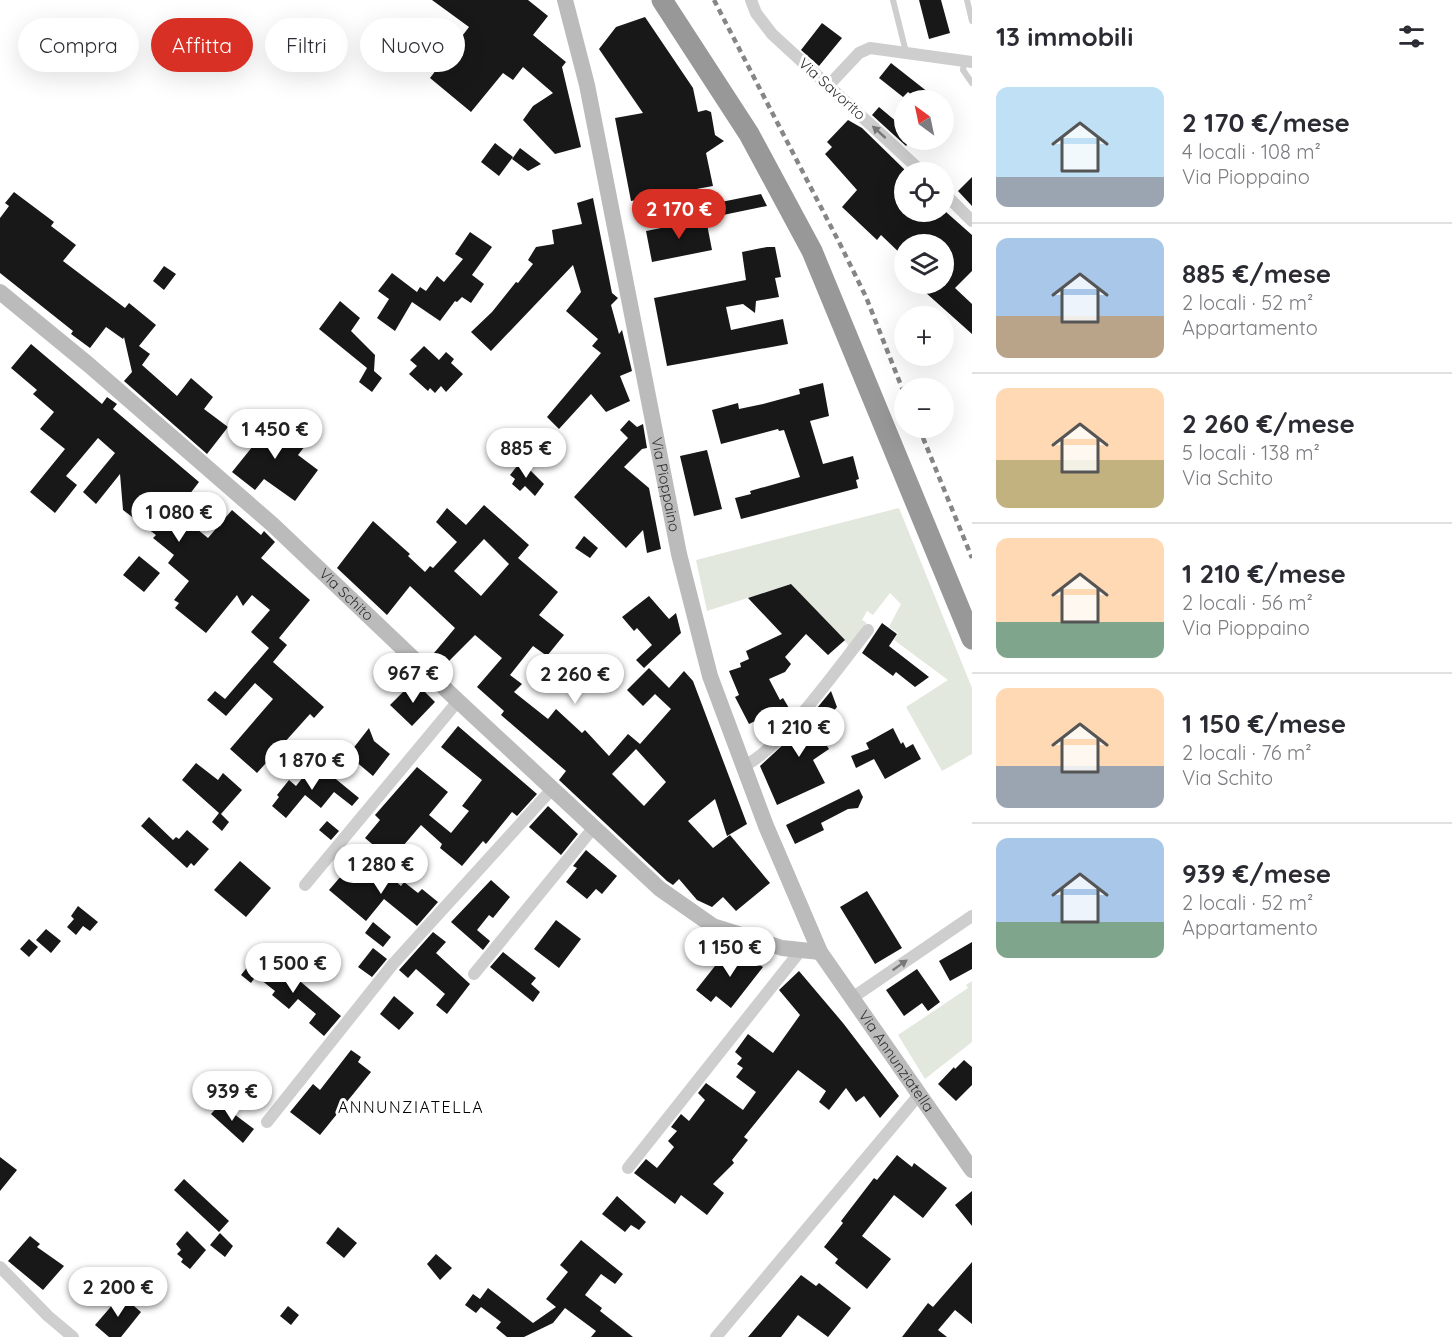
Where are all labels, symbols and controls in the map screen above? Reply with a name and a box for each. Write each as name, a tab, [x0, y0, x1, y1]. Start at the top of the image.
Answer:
chip: Compra	[18, 18, 139, 72]
chip: Affitta	[151, 18, 253, 72]
chip: Filtri	[265, 18, 348, 72]
chip: Nuovo	[360, 18, 465, 72]
text: 13 immobili	[996, 20, 1133, 53]
icon: filters	[1395, 20, 1428, 53]
street label: Via Savorito	[795, 54, 870, 124]
north arrow	[894, 90, 954, 150]
map controls	[894, 90, 954, 438]
text: 2 170 €/mese	[1182, 106, 1350, 139]
icon: home	[1044, 111, 1116, 183]
one-way arrow	[872, 125, 887, 139]
text: 4 locali · 108 m²	[1182, 139, 1321, 164]
button: locate	[894, 162, 954, 222]
text: Via Pioppaino	[1182, 164, 1310, 189]
pin: 2 170 €	[624, 189, 734, 240]
text: 2 170 €	[646, 196, 712, 221]
button: layers	[894, 234, 954, 294]
text: 885 €/mese	[1182, 257, 1331, 290]
icon: home	[1044, 262, 1116, 334]
text: 2 locali · 52 m²	[1182, 290, 1313, 315]
button: +	[894, 306, 954, 366]
text: Appartamento	[1182, 315, 1318, 340]
button: −	[894, 378, 954, 438]
text: 2 260 €/mese	[1182, 407, 1355, 440]
pin: 1 450 €	[220, 409, 330, 460]
icon: home	[1044, 412, 1116, 484]
text: 1 450 €	[241, 416, 309, 441]
pin: 885 €	[484, 428, 568, 479]
text: 885 €	[500, 435, 552, 460]
street label: Via Pioppaino	[647, 436, 684, 533]
text: 5 locali · 138 m²	[1182, 440, 1320, 465]
text: Via Schito	[1182, 465, 1273, 490]
pin: 1 080 €	[124, 492, 234, 543]
text: 1 080 €	[145, 499, 213, 524]
text: 1 210 €/mese	[1182, 557, 1346, 590]
icon: home	[1044, 562, 1116, 634]
street label: Via Schito	[315, 564, 378, 625]
text: 2 locali · 56 m²	[1182, 590, 1313, 615]
text: Via Pioppaino	[1182, 615, 1310, 640]
pin: 967 €	[371, 653, 455, 704]
pin: 2 260 €	[520, 654, 630, 705]
text: 967 €	[387, 660, 439, 685]
text: 2 260 €	[540, 661, 610, 686]
pin: 1 210 €	[744, 707, 854, 758]
text: 1 150 €/mese	[1182, 707, 1346, 740]
icon: home	[1044, 712, 1116, 784]
text: 1 210 €	[768, 714, 830, 739]
pin: 1 870 €	[257, 740, 367, 791]
text: 2 locali · 76 m²	[1182, 740, 1312, 765]
text: 1 870 €	[279, 747, 345, 772]
text: Via Schito	[1182, 765, 1273, 790]
pin: 1 280 €	[326, 844, 436, 895]
text: 1 280 €	[348, 851, 414, 876]
text: 939 €/mese	[1182, 857, 1331, 890]
icon: home	[1044, 862, 1116, 934]
text: 2 locali · 52 m²	[1182, 890, 1313, 915]
text: Appartamento	[1182, 915, 1318, 940]
pin: 1 150 €	[675, 927, 785, 978]
text: 1 150 €	[698, 934, 762, 959]
pin: 1 500 €	[238, 943, 348, 994]
text: 1 500 €	[259, 950, 327, 975]
one-way arrow	[892, 959, 908, 971]
street label: Via Annunziatella	[855, 1006, 939, 1115]
pin: 939 €	[190, 1071, 274, 1122]
text: 939 €	[206, 1078, 258, 1103]
district label: ANNUNZIATELLA	[338, 1097, 484, 1117]
pin: 2 200 €	[63, 1267, 173, 1318]
text: 2 200 €	[82, 1274, 154, 1299]

